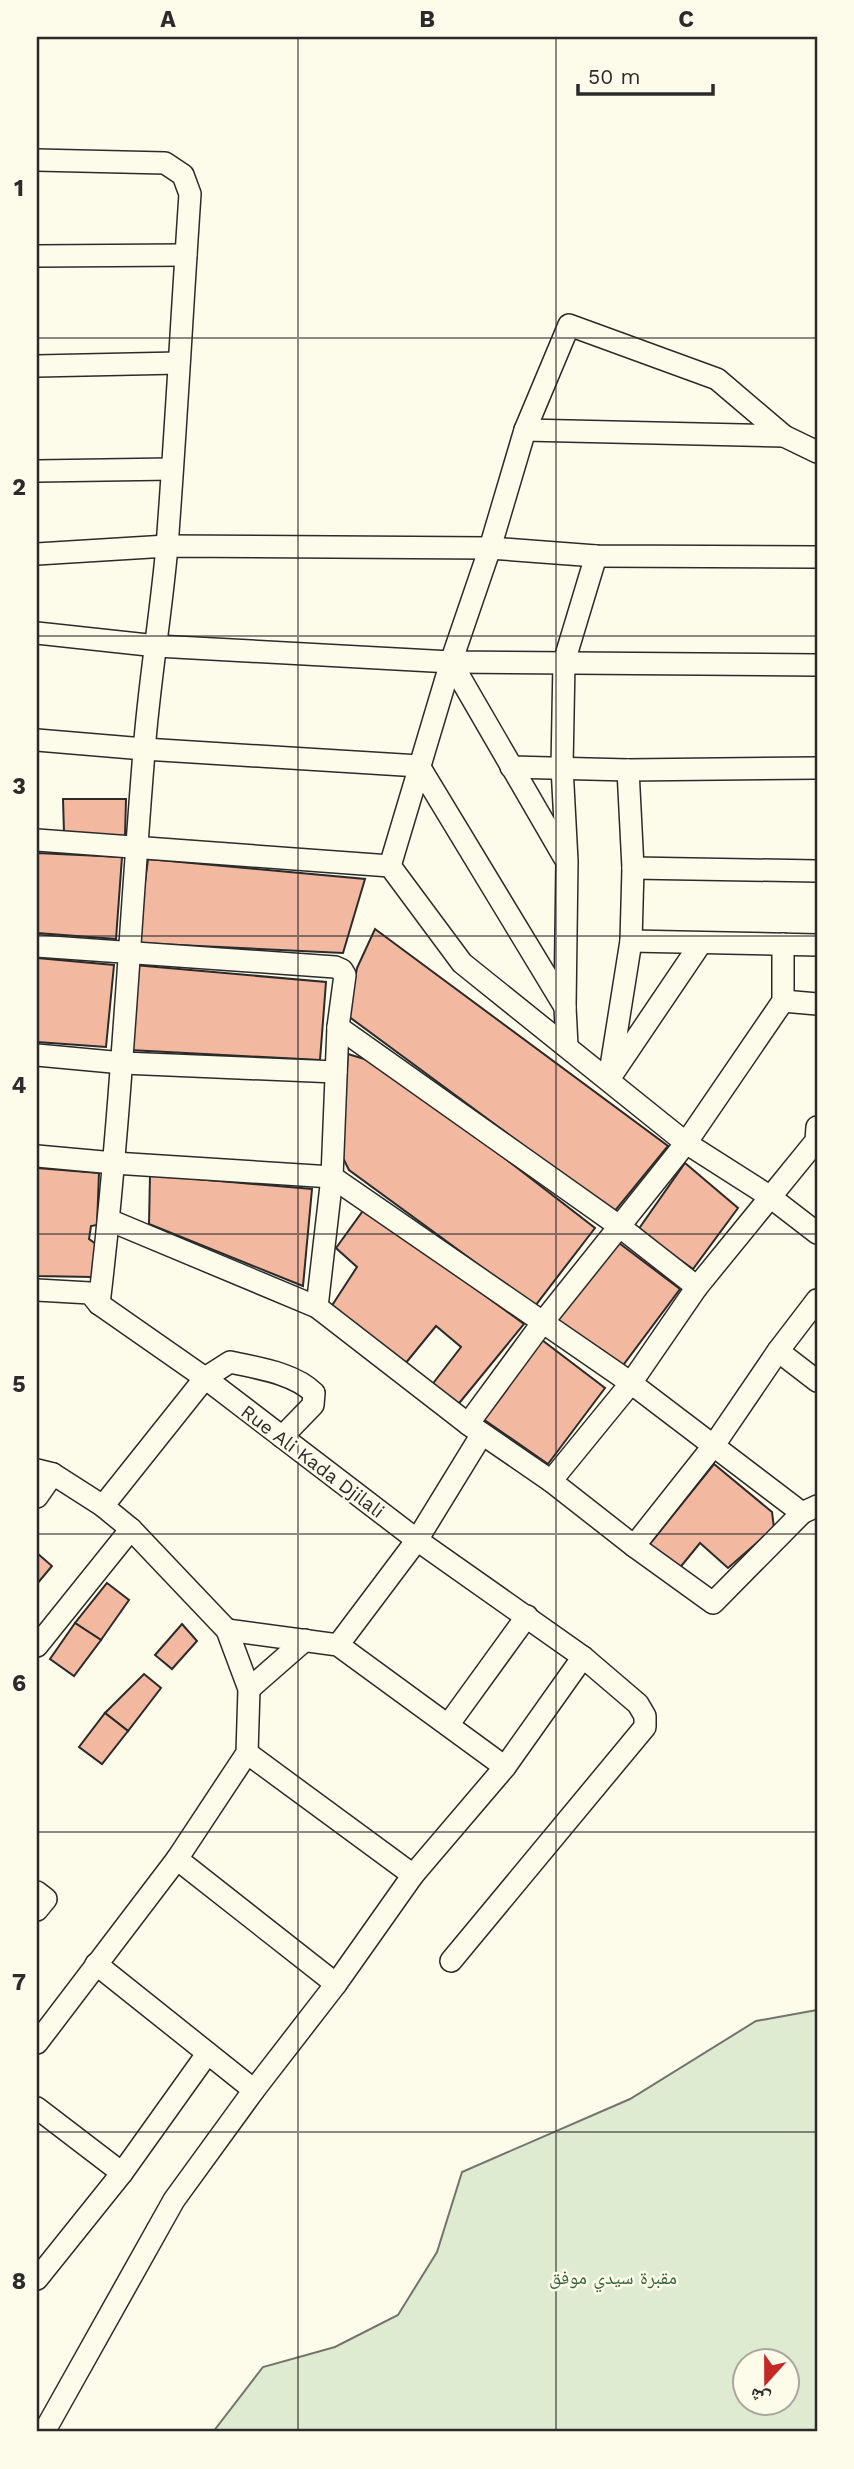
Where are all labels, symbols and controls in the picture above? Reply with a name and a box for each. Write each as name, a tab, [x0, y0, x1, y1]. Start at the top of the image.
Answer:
text: A	[160, 6, 176, 33]
text: B	[419, 6, 435, 33]
text: C	[678, 6, 694, 33]
scale bar	[578, 52, 712, 96]
text: 50 m	[588, 64, 640, 89]
text: 1	[14, 175, 24, 202]
text: 2	[12, 474, 26, 501]
text: 3	[12, 773, 26, 800]
text: 4	[12, 1072, 27, 1099]
text: 5	[12, 1371, 26, 1398]
street label: Rue Ali Kada Djilali	[236, 1400, 389, 1523]
text: 6	[12, 1670, 26, 1697]
text: 7	[12, 1969, 26, 1996]
park label: مقبرة سيدي موفق	[549, 2266, 677, 2293]
text: 8	[12, 2268, 26, 2295]
north arrow	[732, 2346, 802, 2416]
text: ش	[747, 2383, 774, 2412]

